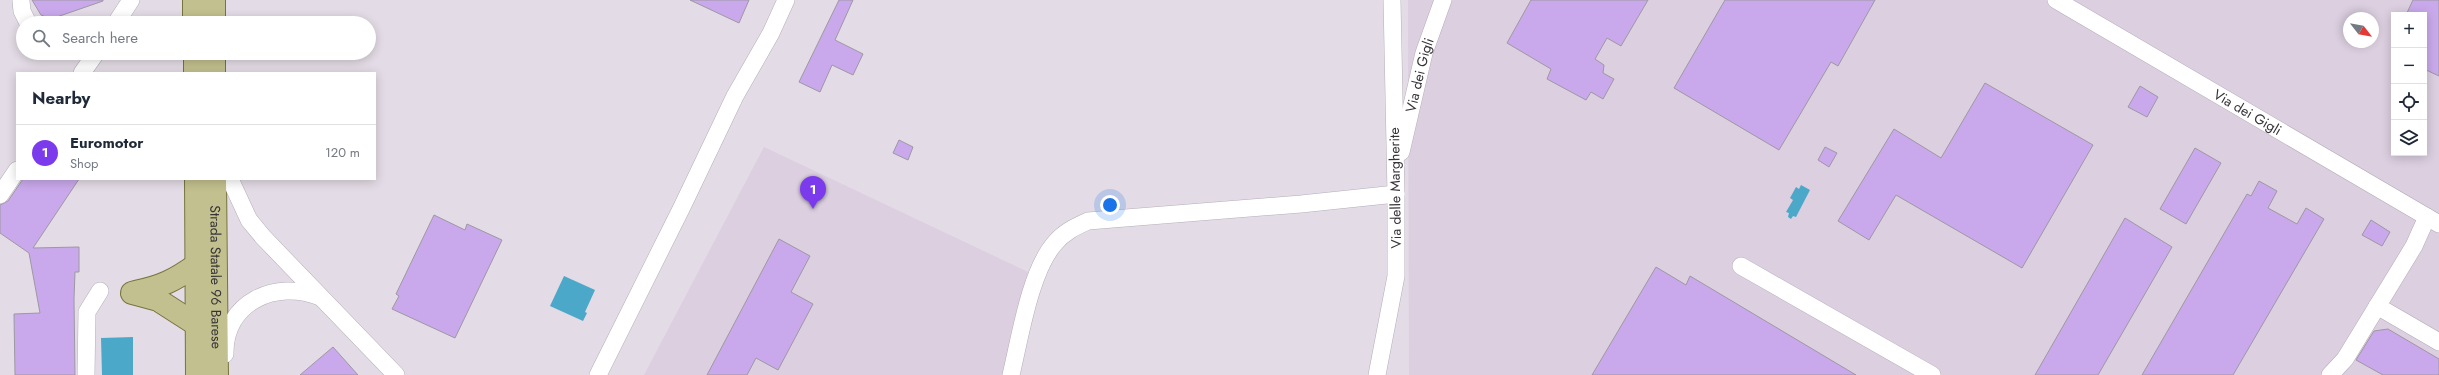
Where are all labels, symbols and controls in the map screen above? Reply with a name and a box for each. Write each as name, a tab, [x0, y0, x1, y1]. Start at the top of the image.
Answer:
north arrow	[2343, 12, 2379, 48]
map controls	[2391, 12, 2427, 156]
button: +	[2391, 12, 2427, 48]
search box	[16, 16, 376, 60]
icon: search	[30, 27, 52, 49]
text: Search here	[62, 27, 138, 49]
street label: Via dei Gigli	[1401, 35, 1439, 114]
button: −	[2391, 48, 2427, 84]
street label: Via dei Gigli	[2210, 84, 2286, 140]
button: locate	[2391, 84, 2427, 120]
text: Nearby	[32, 86, 90, 110]
button: layers	[2391, 120, 2427, 156]
street label: Via delle Margherite	[1384, 127, 1406, 249]
text: Euromotor	[70, 132, 143, 154]
text: 1	[42, 143, 48, 162]
text: 120 m	[325, 143, 360, 162]
text: Shop	[70, 154, 98, 173]
pin: 1	[800, 176, 826, 209]
your location	[1100, 195, 1120, 215]
street label: Strada Statale 96 Barese	[205, 205, 227, 349]

